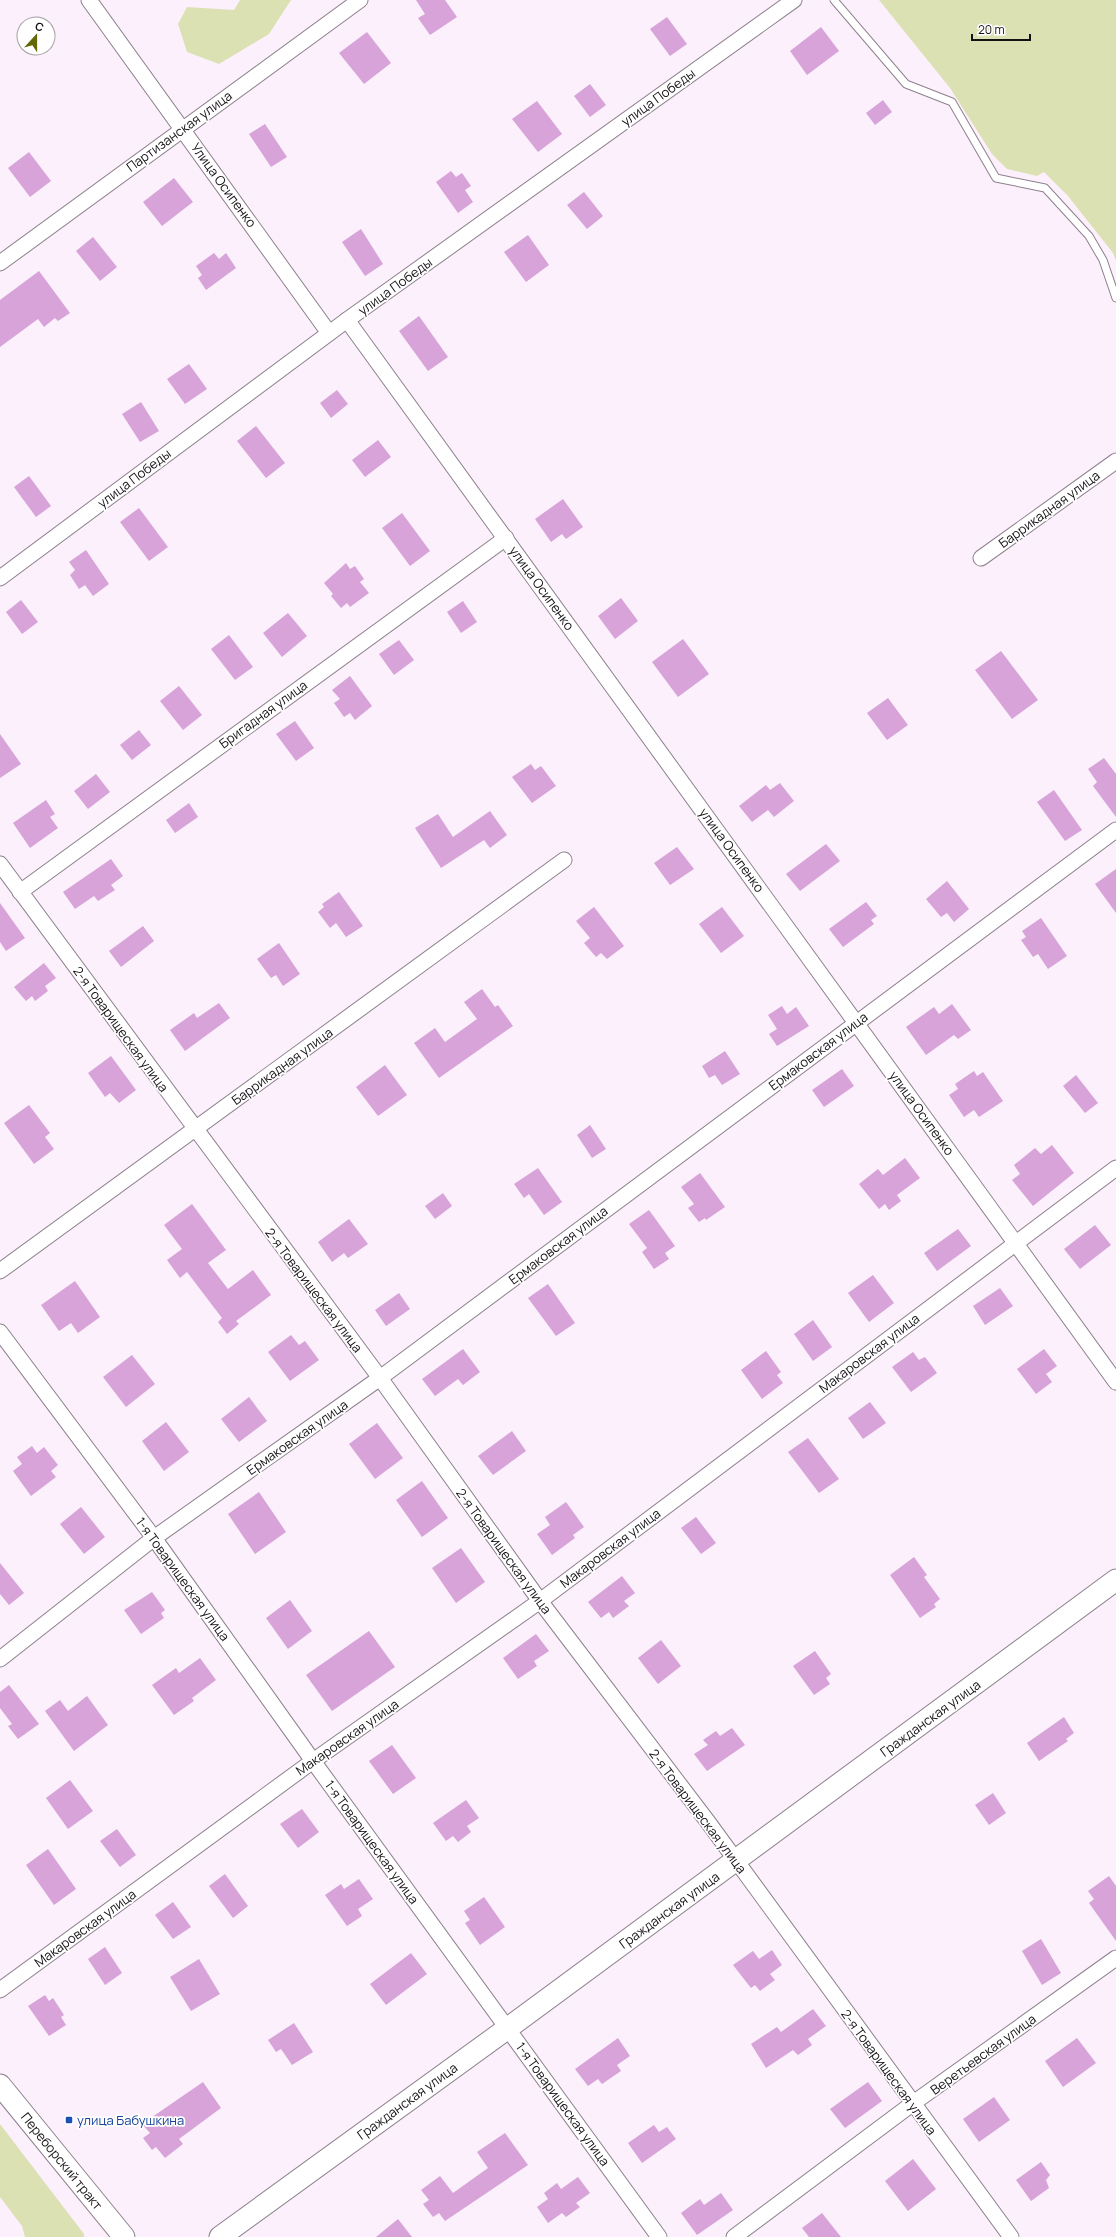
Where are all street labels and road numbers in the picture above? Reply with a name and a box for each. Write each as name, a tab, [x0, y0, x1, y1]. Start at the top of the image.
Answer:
street label: улица Победы	[617, 64, 699, 130]
street label: Партизанская улица	[122, 86, 236, 176]
street label: Улица Осипенко	[187, 139, 261, 231]
street label: улица Победы	[354, 253, 436, 319]
street label: улица Победы	[94, 444, 174, 512]
street label: Баррикадная улица	[995, 466, 1103, 552]
street label: улица Осипенко	[505, 542, 579, 634]
street label: Бригадная улица	[215, 676, 311, 752]
street label: улица Осипенко	[695, 804, 769, 896]
street label: 2-я Товарищеская улица	[69, 963, 173, 1095]
street label: Ермаковская улица	[765, 1008, 871, 1094]
street label: Баррикадная улица	[228, 1023, 336, 1109]
street label: улица Осипенко	[885, 1067, 959, 1159]
street label: Ермаковская улица	[505, 1202, 611, 1288]
street label: 2-я Товарищеская улица	[261, 1224, 367, 1356]
street label: Макаровская улица	[815, 1309, 923, 1397]
street label: Ермаковская улица	[243, 1395, 351, 1479]
street label: 2-я Товарищеская улица	[452, 1485, 556, 1617]
street label: Макаровская улица	[556, 1504, 664, 1592]
street label: 1-я Товарищеская улица	[132, 1513, 234, 1645]
street label: Гражданская улица	[876, 1675, 984, 1761]
street label: Макаровская улица	[292, 1695, 402, 1779]
street label: 2-я Товарищеская улица	[645, 1745, 751, 1877]
street label: 1-я Товарищеская улица	[321, 1776, 423, 1908]
street label: Гражданская улица	[615, 1867, 723, 1953]
street label: Макаровская улица	[31, 1885, 139, 1971]
street label: 2-я Товарищеская улица	[837, 2006, 941, 2138]
street label: Веретьевская улица	[927, 2010, 1039, 2098]
street label: 1-я Товарищеская улица	[512, 2038, 614, 2170]
street label: Гражданская улица	[353, 2058, 461, 2144]
street label: Переборский тракт	[17, 2109, 107, 2214]

